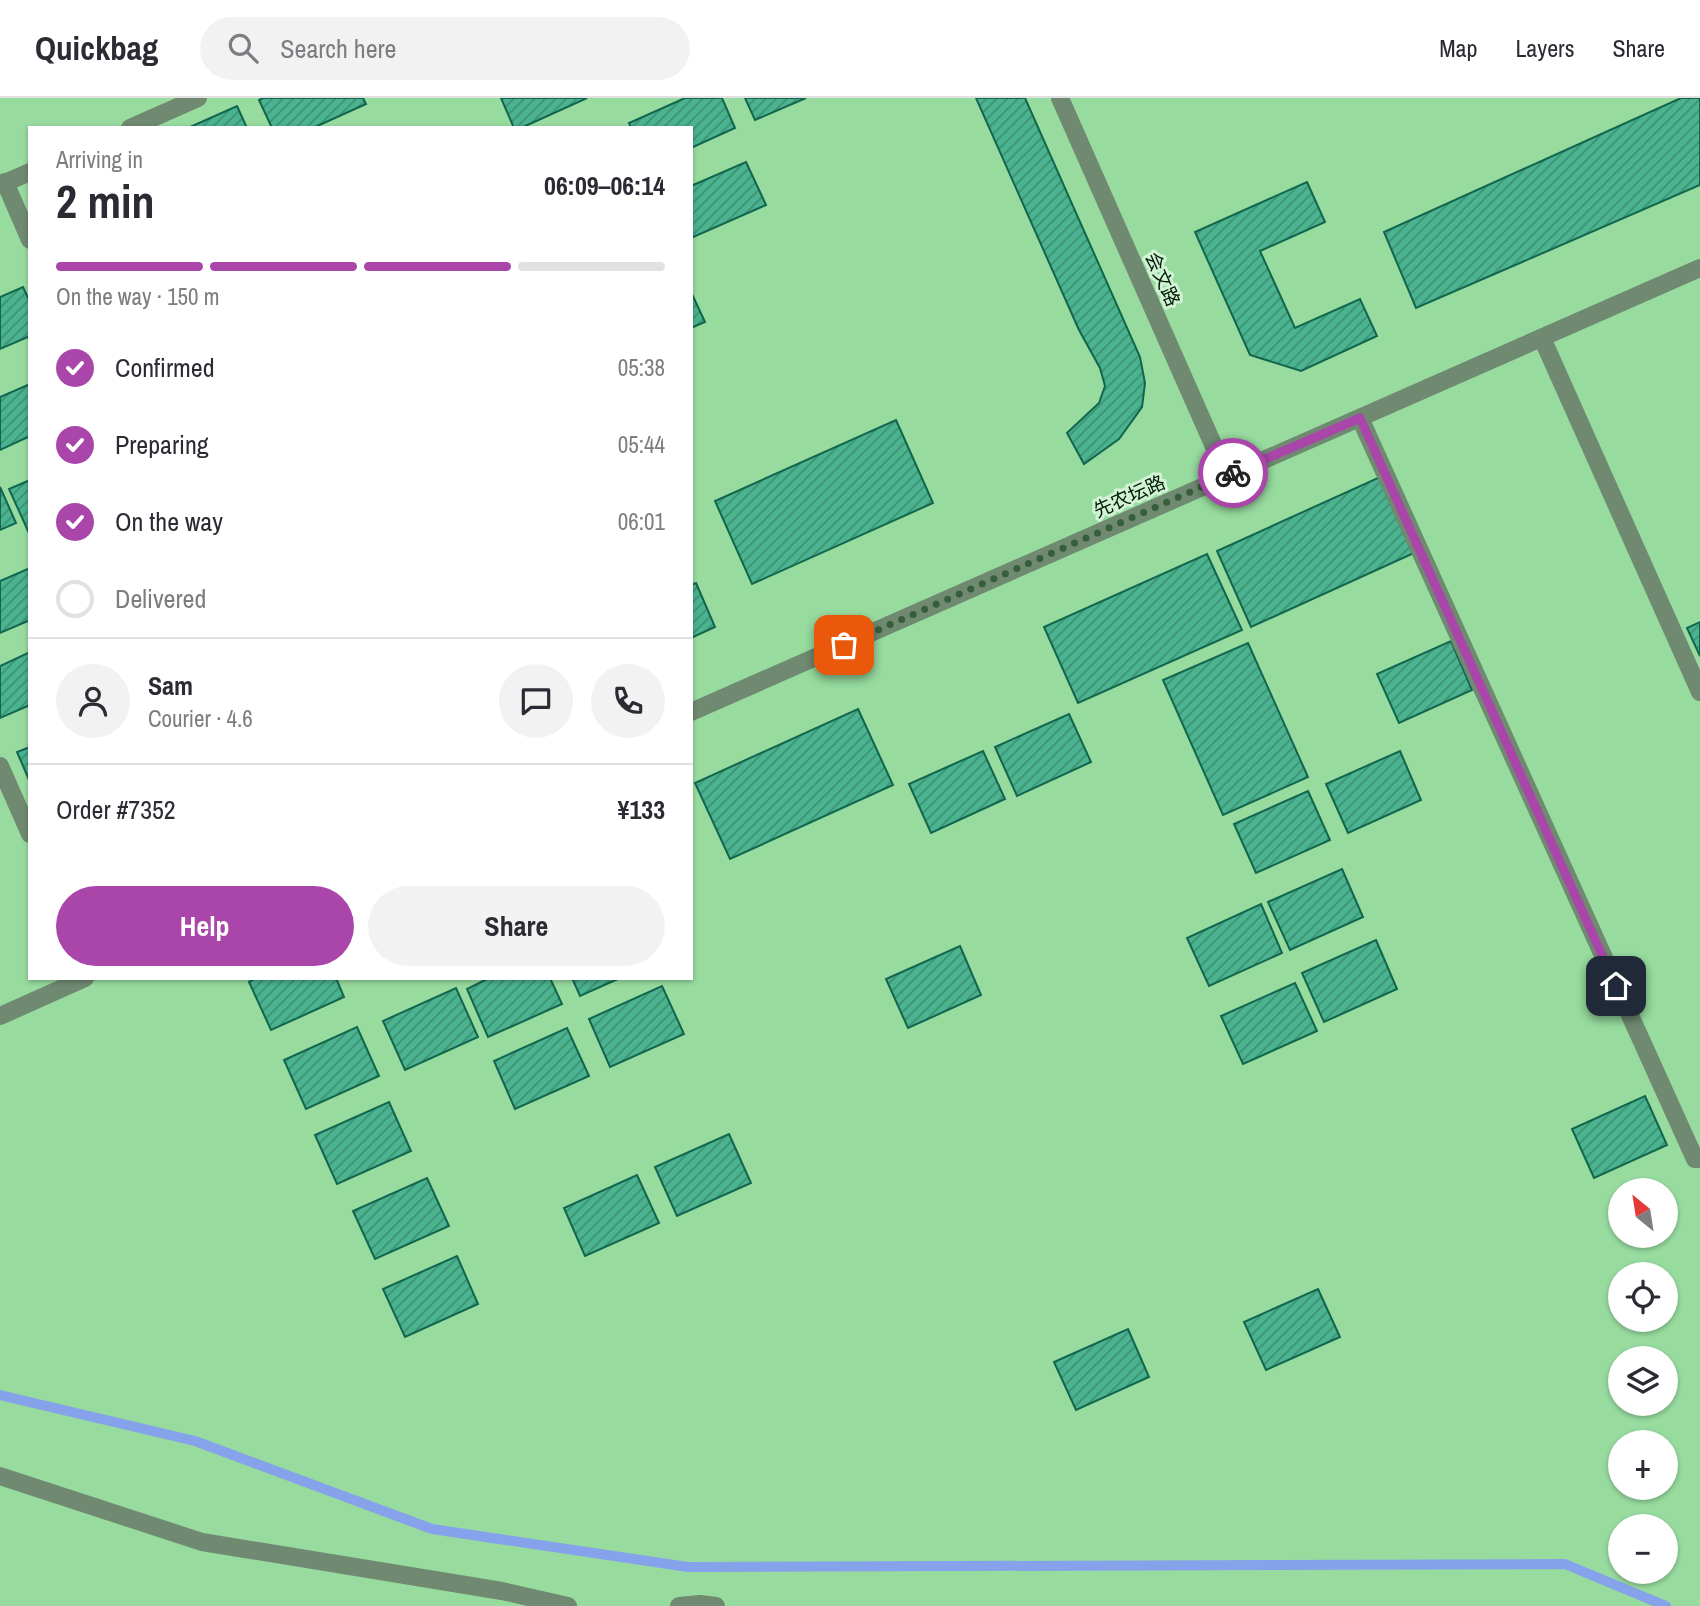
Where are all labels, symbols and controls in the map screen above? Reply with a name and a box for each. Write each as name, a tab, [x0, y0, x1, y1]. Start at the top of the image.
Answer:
search box	[200, 17, 690, 80]
text: Quickbag	[35, 26, 158, 70]
icon: search	[224, 29, 262, 67]
text: Search here	[280, 31, 396, 66]
text: Map	[1439, 32, 1477, 64]
text: Layers	[1515, 32, 1574, 64]
text: Share	[1612, 32, 1665, 64]
text: Arriving in	[56, 144, 143, 175]
text: 06:09–06:14	[544, 168, 665, 203]
text: 2 min	[56, 170, 155, 232]
street label: 会文路	[1140, 248, 1186, 310]
text: On the way · 150 m	[56, 281, 220, 312]
icon: check	[56, 349, 94, 387]
text: Confirmed	[115, 350, 215, 385]
text: 05:38	[618, 352, 665, 383]
icon: check	[56, 426, 94, 464]
text: Preparing	[115, 427, 209, 462]
text: 05:44	[618, 429, 665, 460]
courier	[1198, 438, 1268, 508]
icon: bike	[1214, 454, 1252, 492]
street label: 先农坛路	[1089, 469, 1169, 523]
icon: check	[56, 503, 94, 541]
text: On the way	[115, 504, 223, 539]
text: 06:01	[618, 506, 665, 537]
text: Delivered	[115, 581, 206, 616]
pin	[814, 615, 874, 675]
icon: bag	[825, 626, 863, 664]
button: person	[56, 664, 130, 738]
button: chat	[499, 664, 573, 738]
button: phone	[591, 664, 665, 738]
text: Sam	[148, 668, 193, 703]
text: Courier · 4.6	[148, 703, 253, 734]
text: Order #7352	[56, 792, 176, 827]
text: ¥133	[618, 792, 665, 827]
button: Help	[56, 886, 354, 966]
button: Share	[368, 886, 665, 966]
pin	[1586, 956, 1646, 1016]
icon: home	[1597, 967, 1635, 1005]
north arrow	[1608, 1178, 1678, 1248]
map controls	[1608, 1178, 1678, 1584]
button: locate	[1608, 1262, 1678, 1332]
button: layers	[1608, 1346, 1678, 1416]
button: +	[1608, 1430, 1678, 1500]
button: −	[1608, 1514, 1678, 1584]

